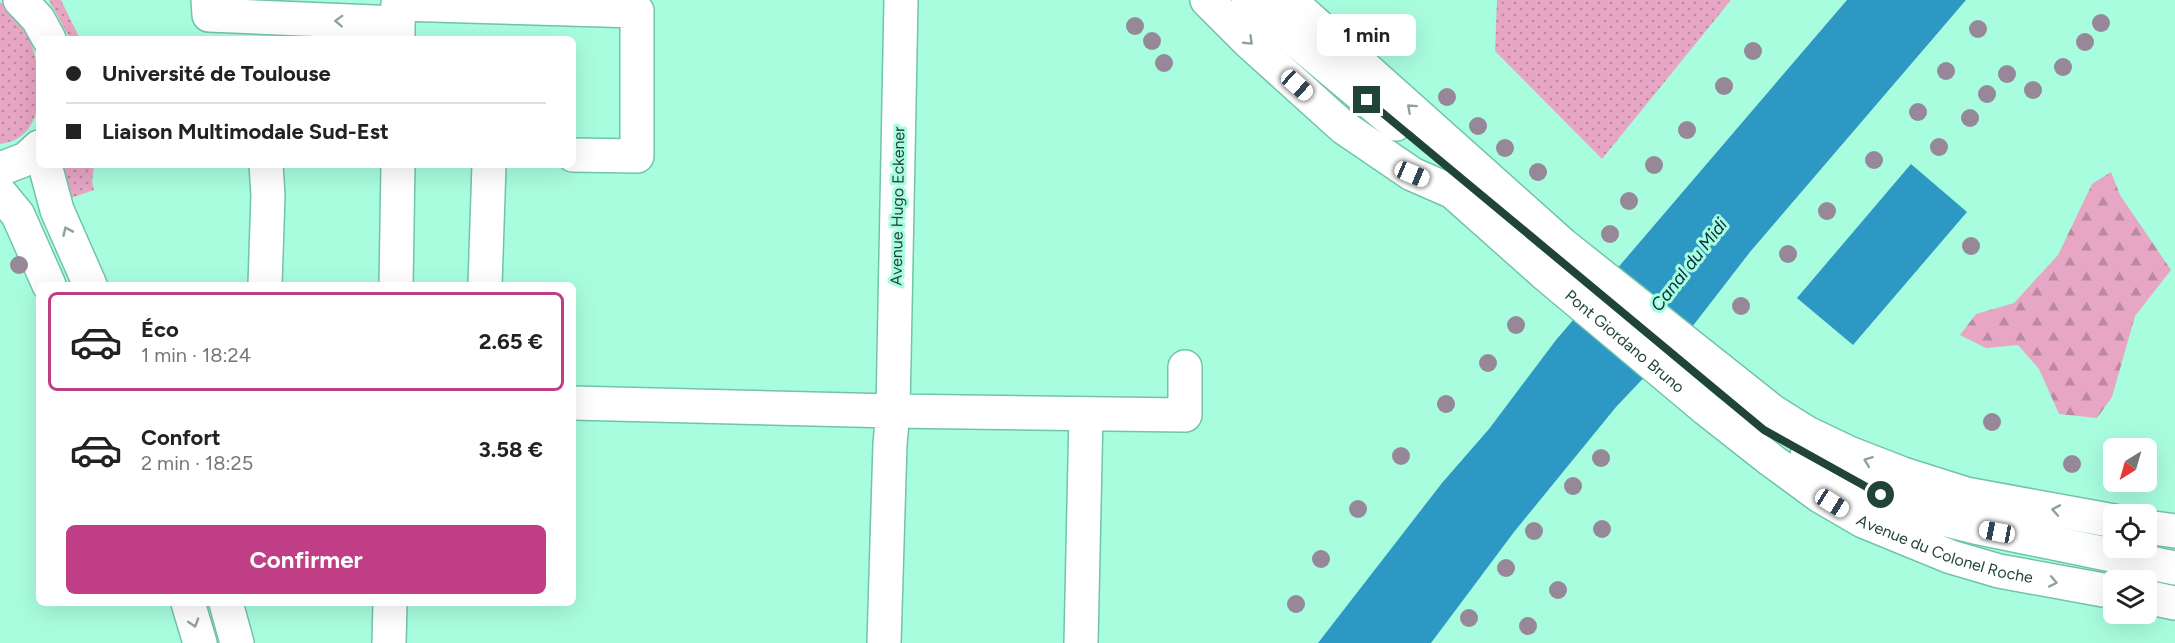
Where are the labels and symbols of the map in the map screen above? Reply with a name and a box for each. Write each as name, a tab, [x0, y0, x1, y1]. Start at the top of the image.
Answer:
callout: 1 min	[1318, 13, 1416, 55]
one-way arrow	[335, 15, 344, 27]
one-way arrow	[1242, 34, 1252, 45]
car	[1278, 66, 1316, 104]
route end	[1353, 86, 1380, 113]
one-way arrow	[1407, 104, 1417, 115]
street label: Avenue Hugo Eckener	[887, 126, 908, 286]
car	[1392, 159, 1432, 189]
water label: Canal du Midi	[1646, 214, 1733, 316]
one-way arrow	[62, 227, 74, 238]
street label: Pont Giordano Bruno	[1561, 286, 1688, 397]
north arrow	[2103, 438, 2157, 492]
one-way arrow	[1863, 455, 1874, 468]
route start	[1867, 481, 1894, 508]
car	[1812, 486, 1852, 520]
one-way arrow	[2051, 505, 2061, 517]
street label: Avenue du Colonel Roche	[1853, 511, 2035, 587]
car	[1978, 520, 2016, 544]
one-way arrow	[2047, 575, 2057, 588]
one-way arrow	[187, 617, 199, 628]

